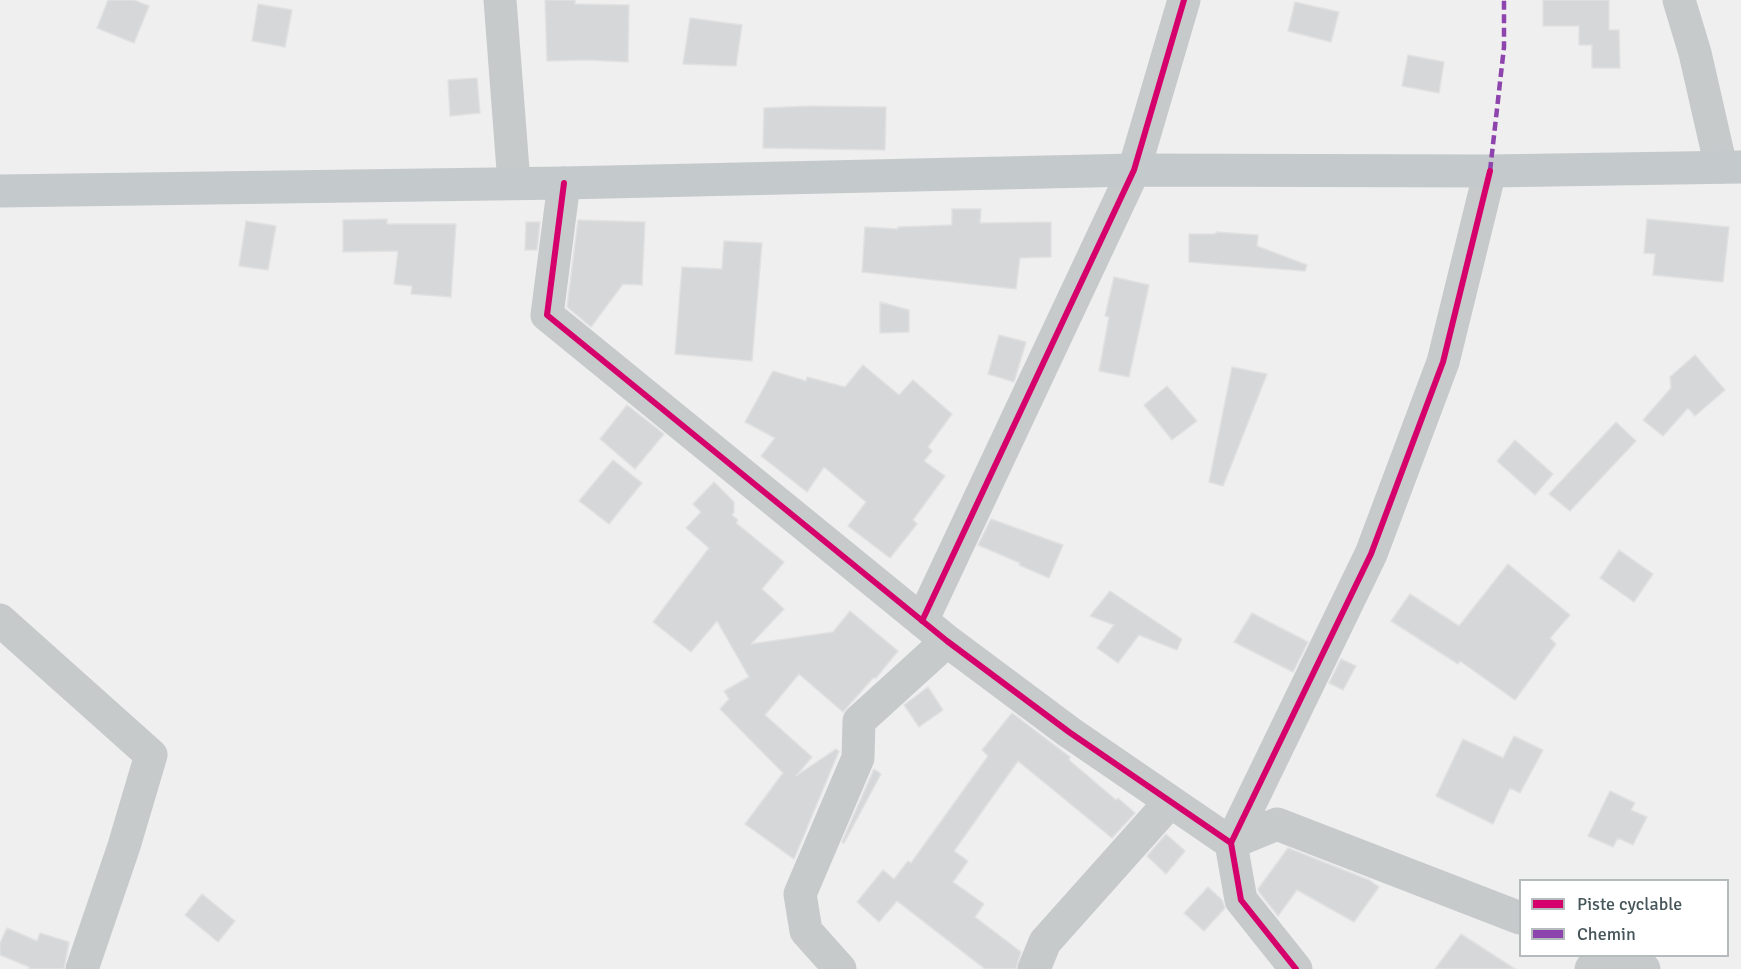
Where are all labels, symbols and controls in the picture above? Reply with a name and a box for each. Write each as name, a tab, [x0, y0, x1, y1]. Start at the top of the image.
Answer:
legend	[1519, 879, 1729, 957]
text: Piste cyclable	[1577, 893, 1682, 915]
text: Chemin	[1577, 923, 1636, 945]

